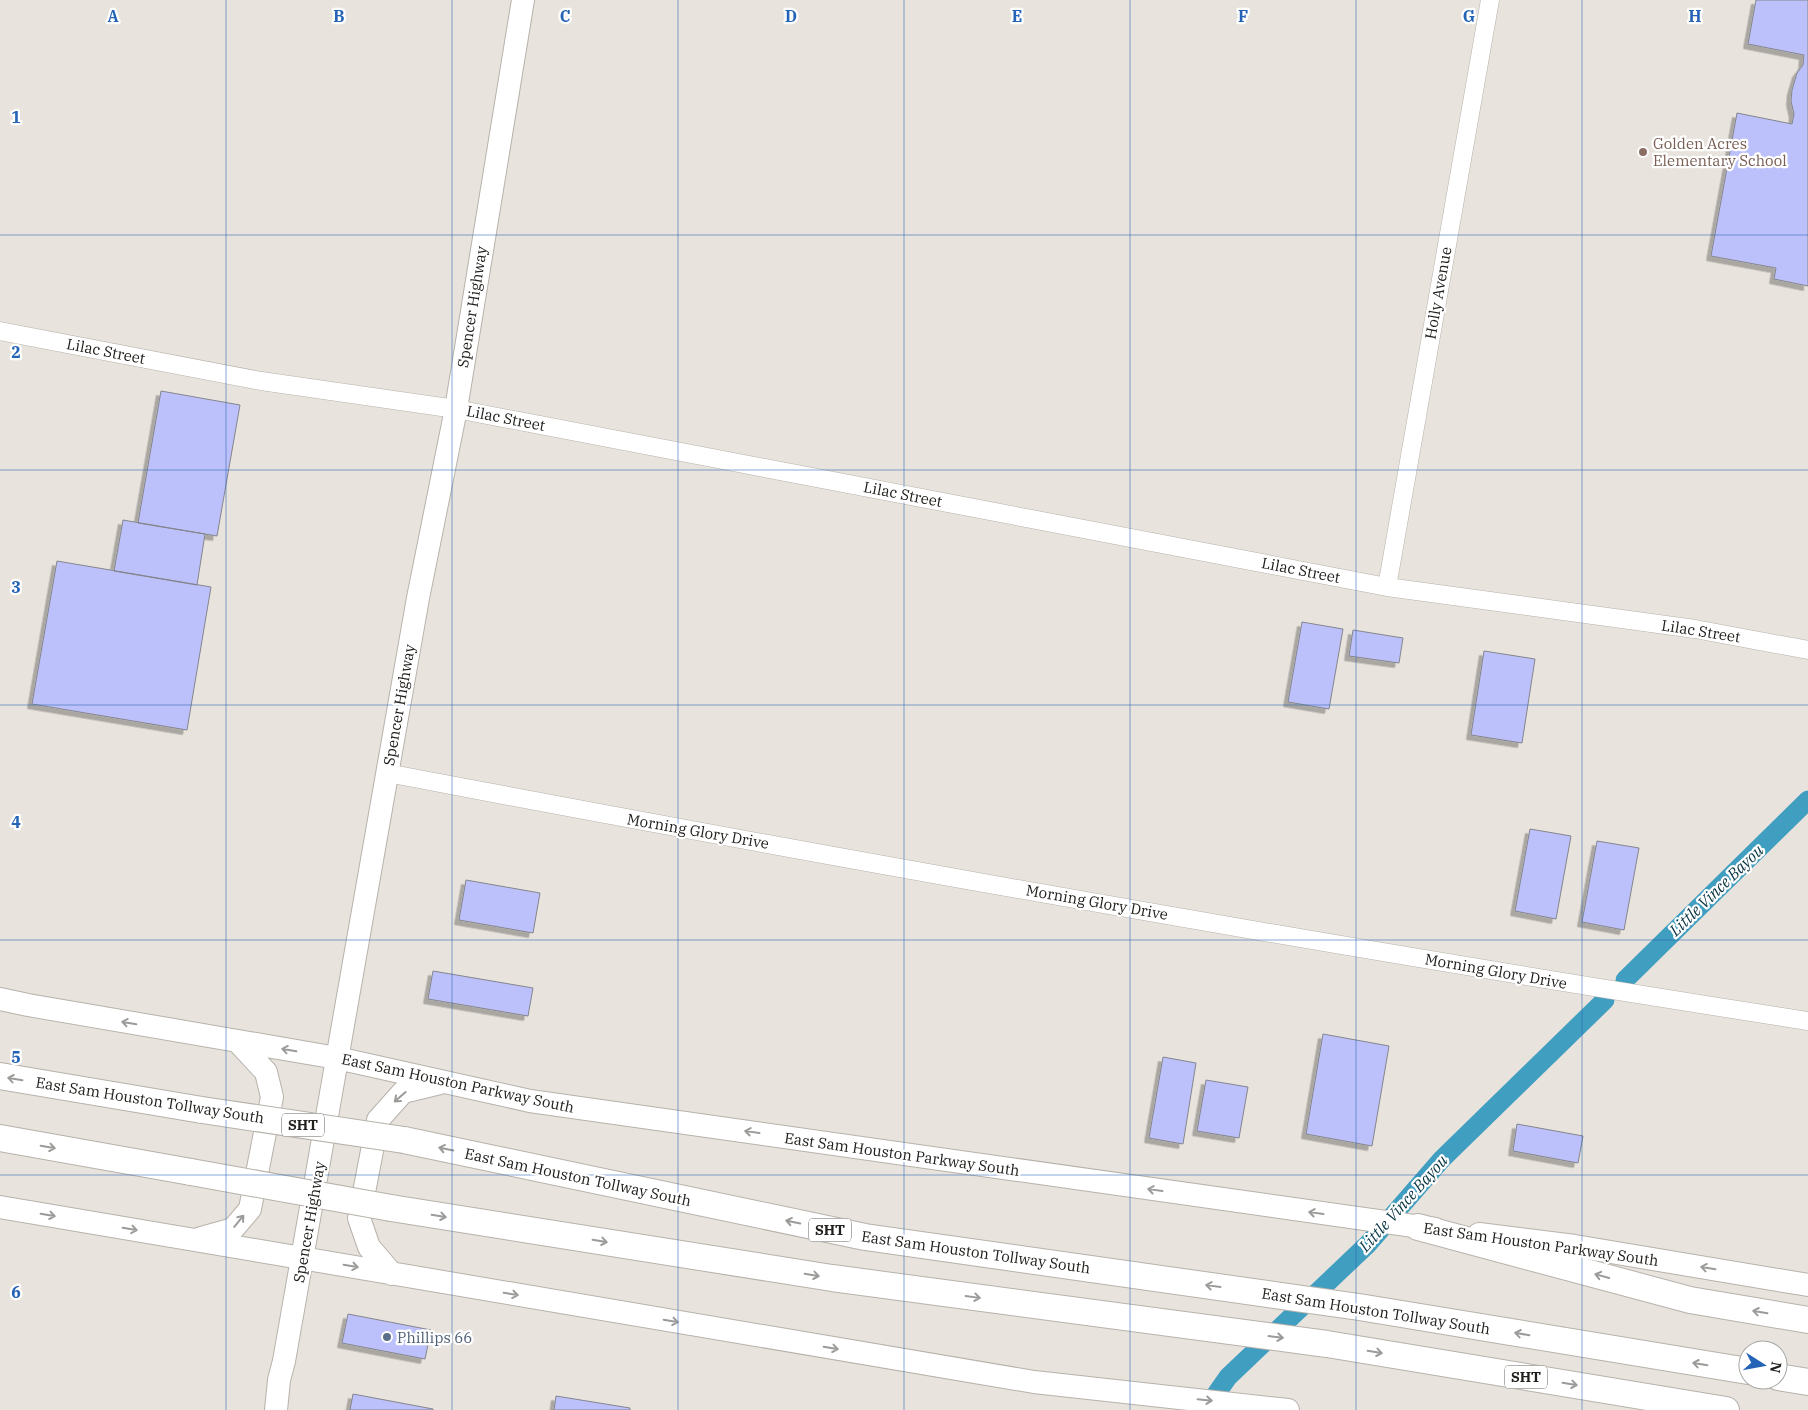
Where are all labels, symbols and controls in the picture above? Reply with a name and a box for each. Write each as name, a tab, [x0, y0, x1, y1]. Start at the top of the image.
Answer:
text: A	[107, 6, 119, 26]
text: B	[333, 6, 345, 26]
text: C	[560, 6, 570, 26]
text: D	[785, 6, 797, 26]
text: E	[1012, 6, 1022, 26]
text: F	[1238, 6, 1248, 26]
text: G	[1463, 6, 1475, 26]
text: H	[1689, 6, 1702, 26]
text: 1	[11, 107, 21, 127]
place label: Golden Acres Elementary School	[1653, 134, 1787, 170]
marker: Golden Acres Elementary School	[1637, 146, 1649, 158]
street label: Spencer Highway	[453, 245, 491, 369]
street label: Holly Avenue	[1421, 245, 1455, 341]
street label: Lilac Street	[65, 334, 147, 368]
text: 2	[11, 342, 21, 362]
street label: Lilac Street	[465, 401, 547, 435]
street label: Lilac Street	[862, 477, 944, 511]
street label: Lilac Street	[1260, 553, 1342, 587]
text: 3	[11, 577, 21, 597]
street label: Lilac Street	[1660, 615, 1742, 647]
street label: Spencer Highway	[379, 643, 419, 767]
street label: Morning Glory Drive	[625, 809, 771, 853]
text: 4	[11, 812, 21, 832]
water label: Little Vince Bayou	[1664, 840, 1767, 941]
street label: Morning Glory Drive	[1024, 880, 1170, 924]
street label: Morning Glory Drive	[1423, 949, 1569, 993]
one-way arrow	[122, 1017, 138, 1027]
one-way arrow	[282, 1045, 298, 1055]
text: 5	[11, 1047, 21, 1067]
street label: East Sam Houston Parkway South	[340, 1049, 576, 1117]
one-way arrow	[8, 1073, 24, 1083]
street label: East Sam Houston Tollway South	[34, 1073, 266, 1127]
one-way arrow	[394, 1091, 407, 1102]
road number: SHT	[282, 1114, 324, 1136]
one-way arrow	[744, 1127, 760, 1137]
street label: East Sam Houston Parkway South	[783, 1128, 1021, 1180]
one-way arrow	[40, 1142, 56, 1152]
one-way arrow	[438, 1143, 454, 1153]
street label: East Sam Houston Tollway South	[463, 1144, 693, 1210]
water label: Little Vince Bayou	[1354, 1151, 1452, 1256]
street label: Spencer Highway	[289, 1160, 329, 1284]
one-way arrow	[1148, 1184, 1164, 1194]
one-way arrow	[1308, 1207, 1324, 1217]
one-way arrow	[40, 1210, 56, 1220]
one-way arrow	[431, 1211, 447, 1221]
one-way arrow	[233, 1215, 245, 1228]
one-way arrow	[785, 1217, 801, 1226]
road number: SHT	[809, 1218, 851, 1242]
street label: East Sam Houston Parkway South	[1422, 1218, 1660, 1270]
one-way arrow	[121, 1225, 137, 1235]
street label: East Sam Houston Tollway South	[860, 1227, 1092, 1277]
one-way arrow	[592, 1237, 608, 1247]
one-way arrow	[342, 1262, 358, 1272]
one-way arrow	[1701, 1263, 1717, 1273]
one-way arrow	[804, 1271, 820, 1281]
one-way arrow	[1594, 1271, 1610, 1281]
one-way arrow	[1205, 1281, 1221, 1291]
text: 6	[11, 1282, 21, 1302]
street label: East Sam Houston Tollway South	[1260, 1284, 1492, 1338]
one-way arrow	[502, 1289, 518, 1299]
one-way arrow	[965, 1292, 981, 1302]
one-way arrow	[1752, 1306, 1768, 1316]
one-way arrow	[663, 1316, 679, 1326]
place label: Phillips 66	[397, 1328, 472, 1347]
one-way arrow	[1515, 1329, 1531, 1339]
marker: Phillips 66	[381, 1331, 393, 1343]
one-way arrow	[1267, 1332, 1283, 1342]
north arrow	[1738, 1340, 1788, 1390]
one-way arrow	[823, 1343, 839, 1353]
one-way arrow	[1366, 1347, 1382, 1357]
one-way arrow	[1692, 1358, 1708, 1368]
text: N	[1766, 1360, 1786, 1375]
road number: SHT	[1505, 1365, 1547, 1388]
one-way arrow	[1561, 1379, 1577, 1389]
one-way arrow	[1197, 1395, 1213, 1405]

